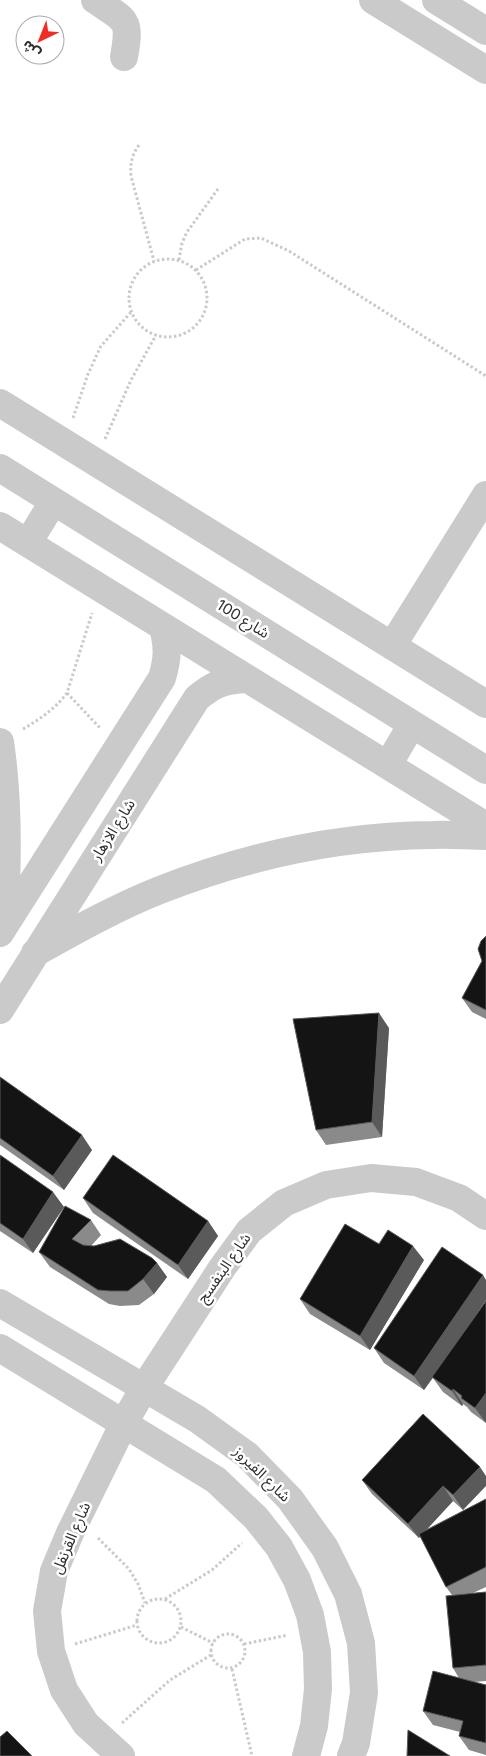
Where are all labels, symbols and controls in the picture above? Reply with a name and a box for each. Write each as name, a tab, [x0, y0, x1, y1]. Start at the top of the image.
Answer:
north arrow	[15, 15, 65, 65]
text: ش	[18, 37, 44, 63]
street label: شارع 100	[212, 595, 273, 645]
street label: شارع الازهار	[86, 795, 142, 867]
street label: شارع البنفسج	[193, 1229, 257, 1308]
street label: شارع الفيروز	[227, 1441, 295, 1508]
street label: شارع القرنفل	[47, 1499, 97, 1578]

